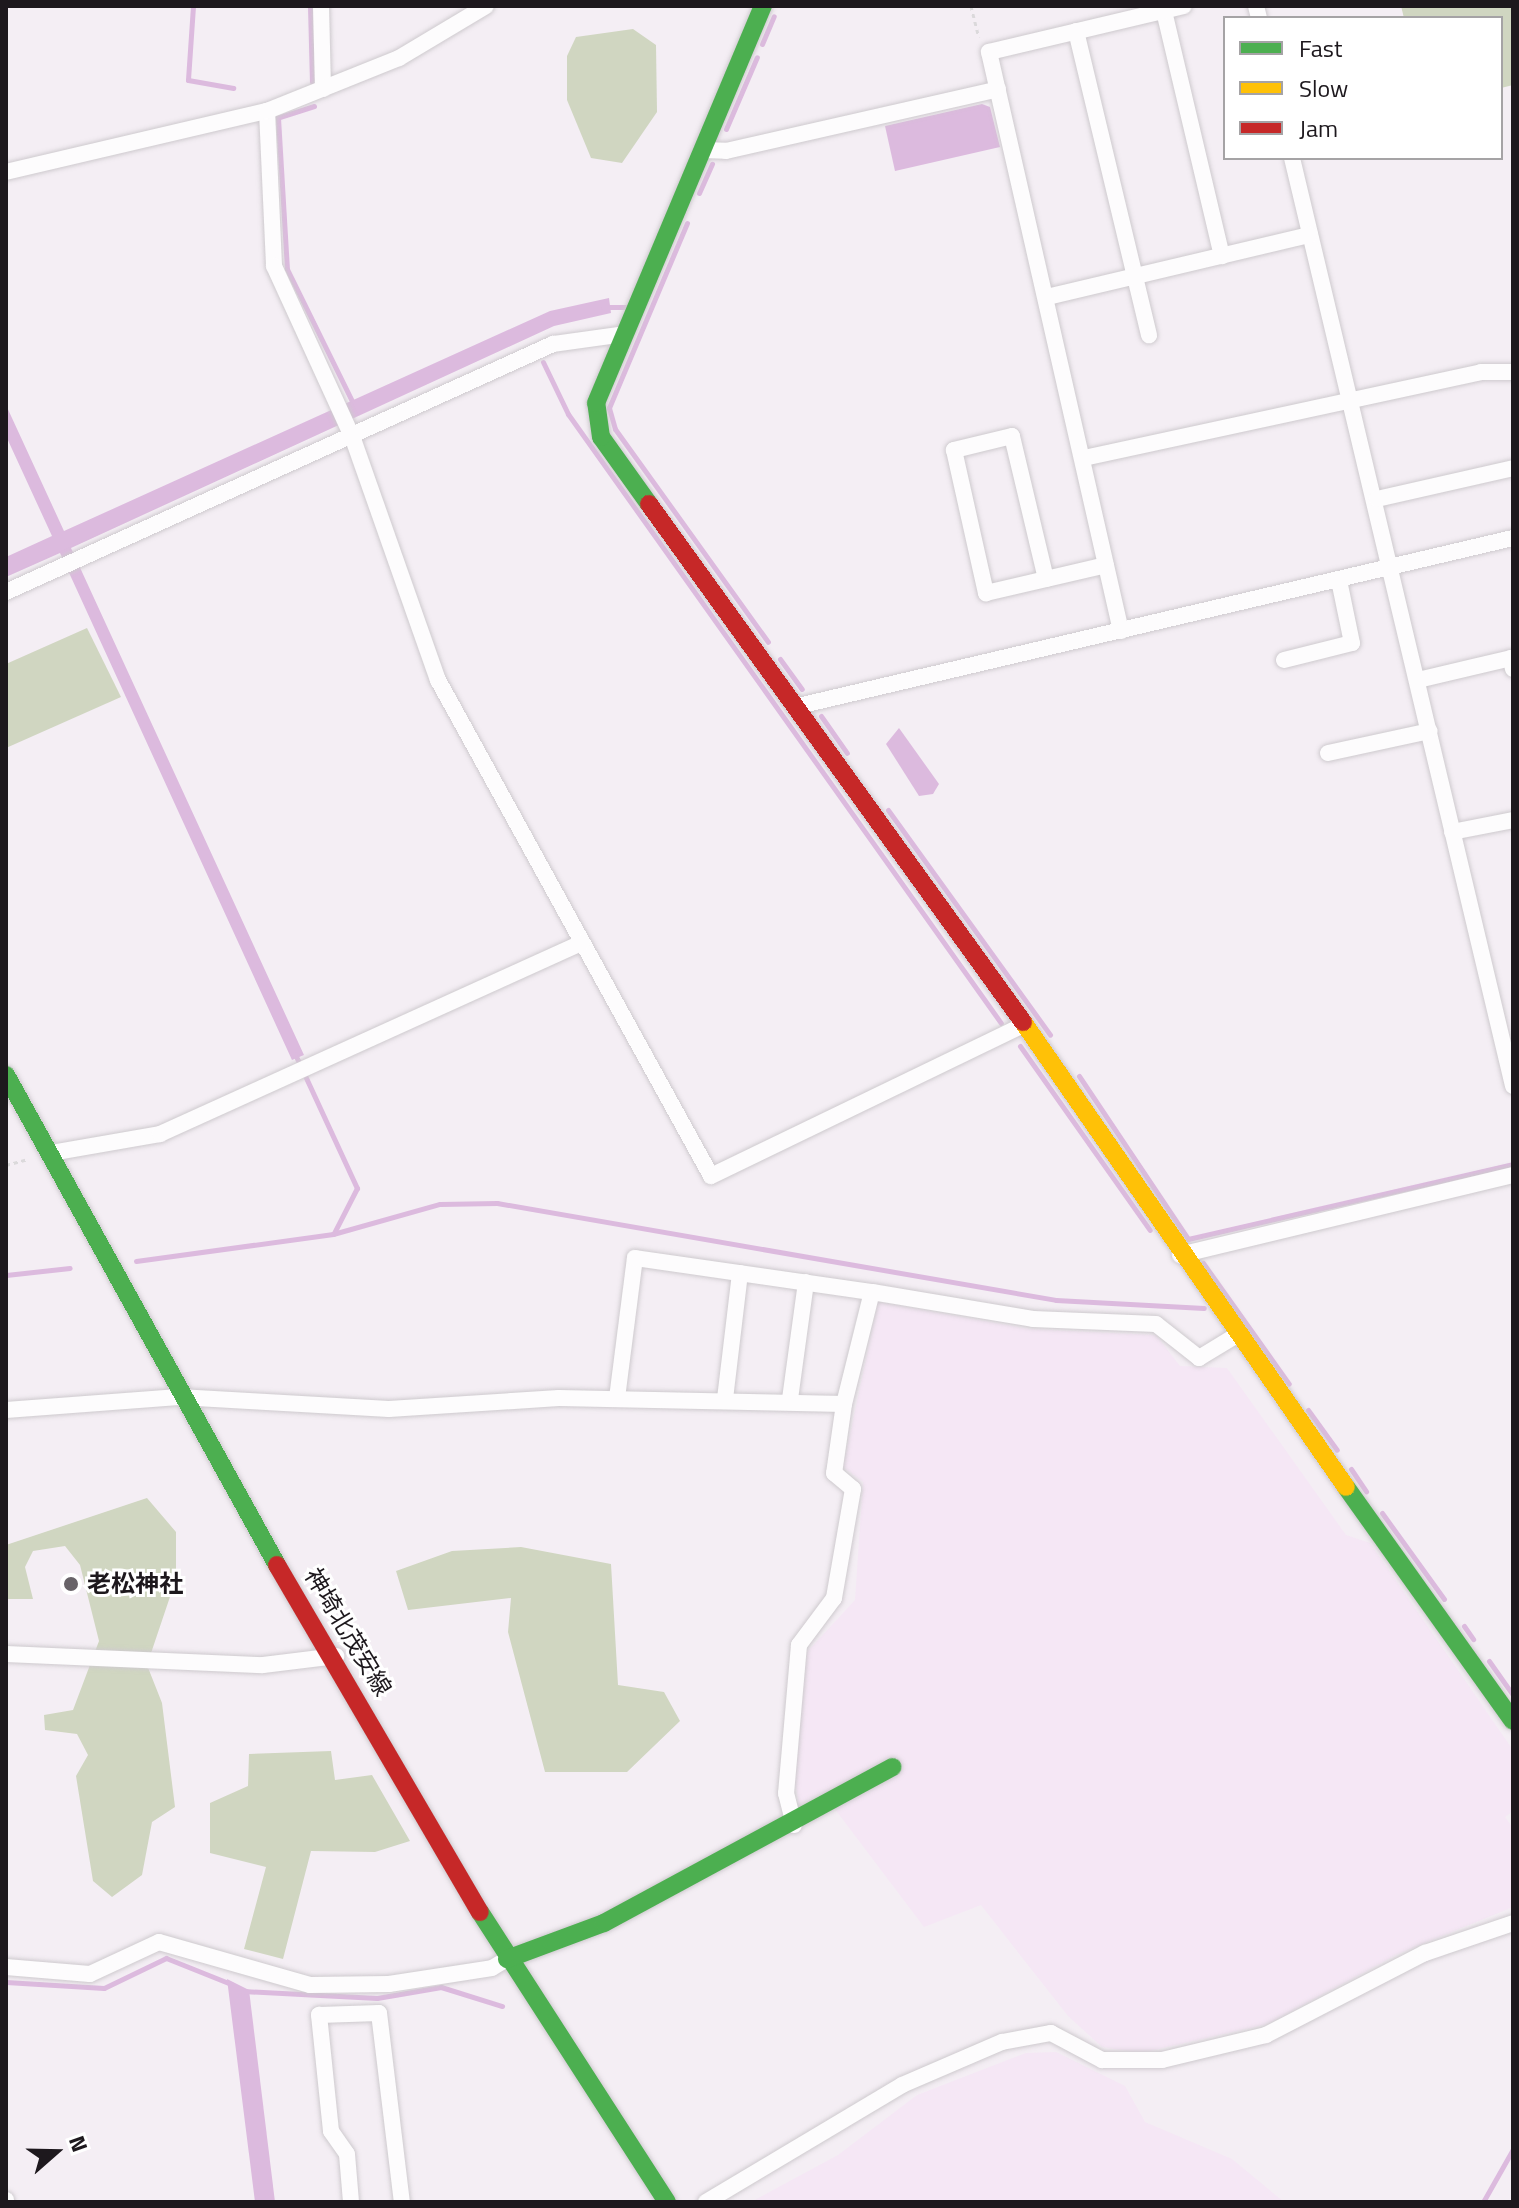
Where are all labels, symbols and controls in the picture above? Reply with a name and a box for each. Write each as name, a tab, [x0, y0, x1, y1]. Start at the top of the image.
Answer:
legend	[1223, 16, 1503, 160]
text: Fast	[1299, 30, 1342, 66]
text: Slow	[1299, 70, 1348, 106]
text: Jam	[1299, 110, 1338, 146]
street label: 神埼北茂安線	[299, 1563, 397, 1701]
place label: 老松神社	[87, 1570, 183, 1598]
marker: 老松神社	[62, 1575, 80, 1593]
north arrow	[16, 2112, 96, 2192]
text: N	[60, 2131, 97, 2157]

